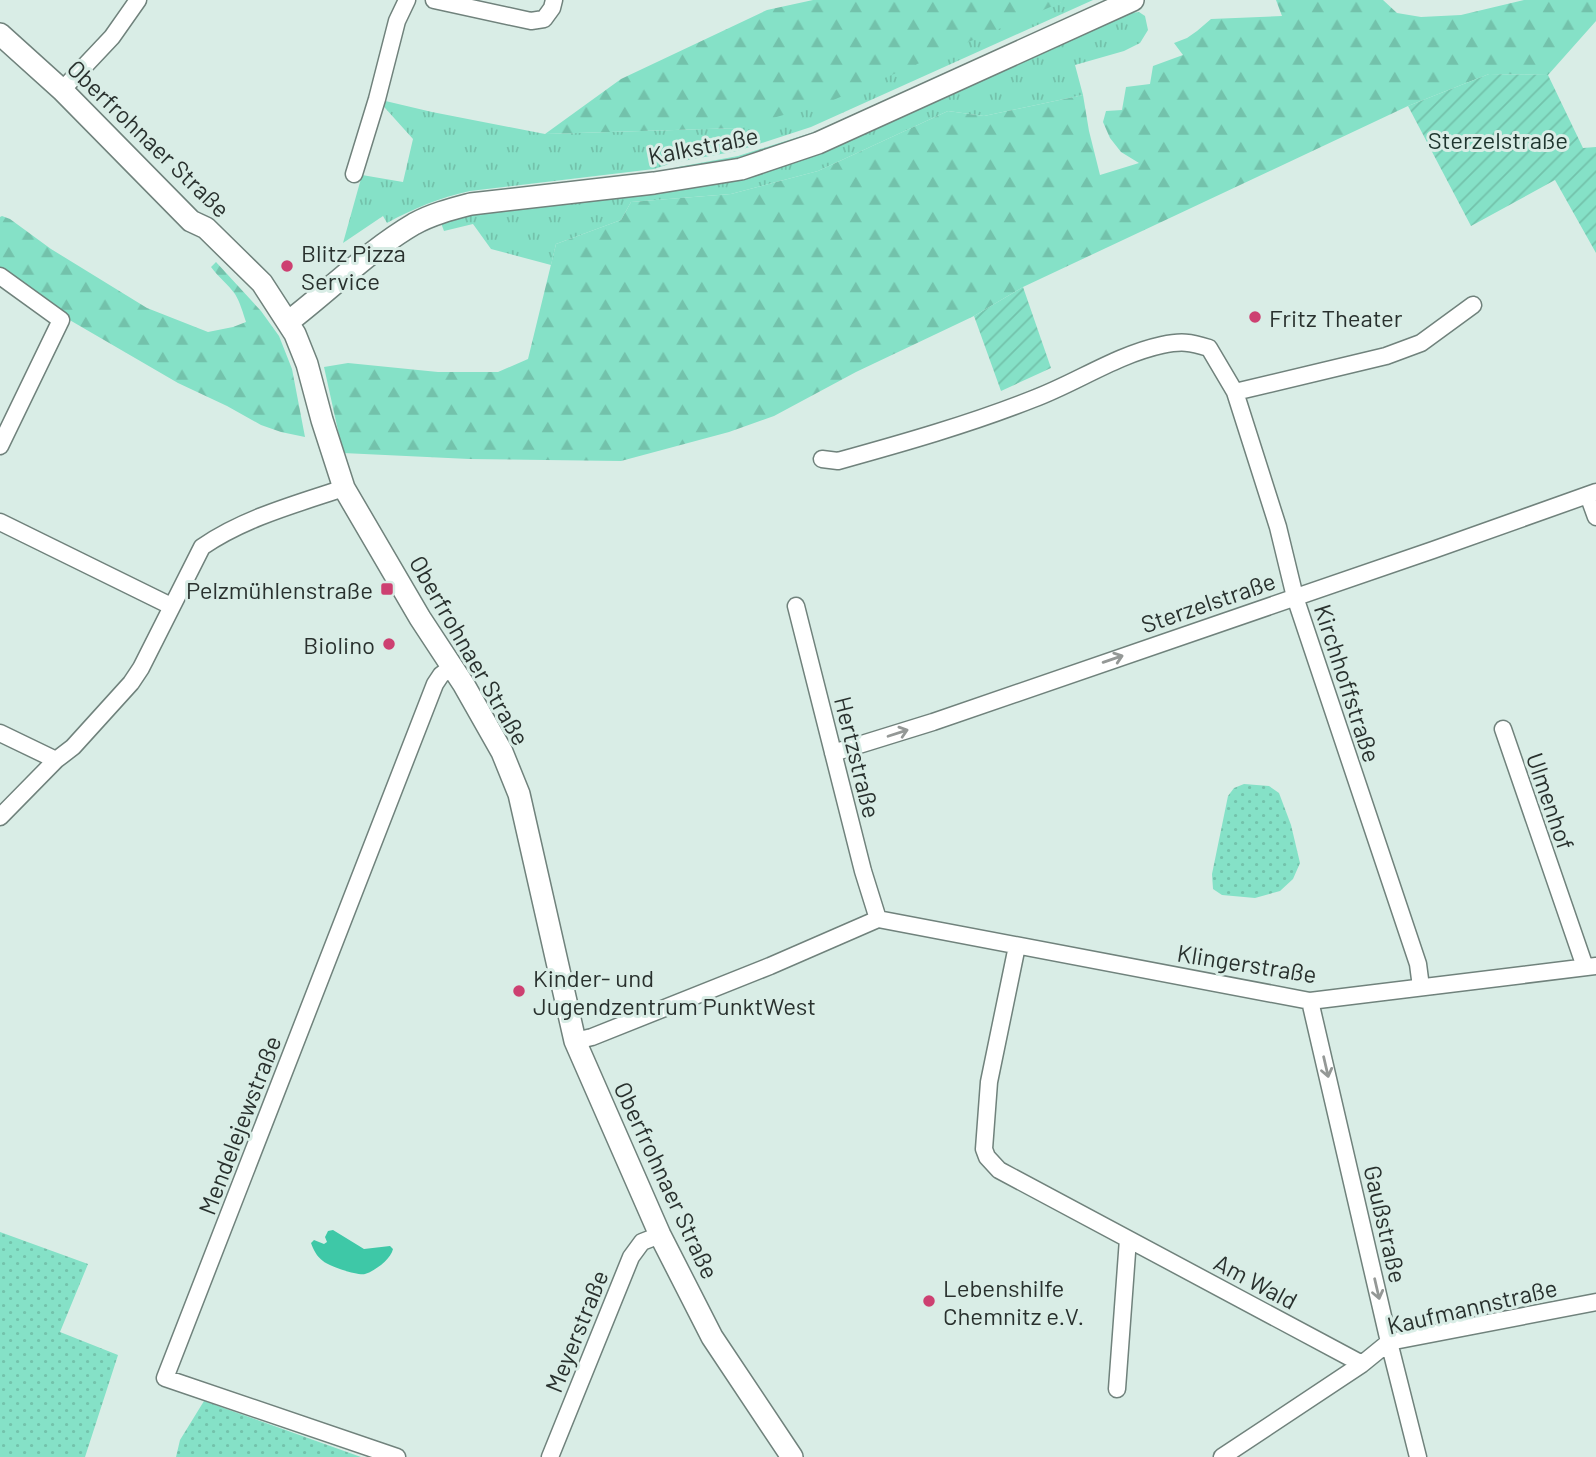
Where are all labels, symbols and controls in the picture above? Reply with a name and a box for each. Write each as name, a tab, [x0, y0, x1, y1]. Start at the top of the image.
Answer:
street label: Oberfrohnaer Straße	[62, 53, 236, 223]
street label: Kalkstraße	[645, 120, 761, 170]
park label: Sterzelstraße	[1428, 125, 1568, 154]
place label: Blitz Pizza Service	[301, 238, 406, 295]
marker: Blitz Pizza Service	[279, 258, 295, 274]
place label: Fritz Theater	[1269, 303, 1403, 332]
marker: Fritz Theater	[1247, 309, 1263, 325]
street label: Oberfrohnaer Straße	[404, 550, 536, 750]
street label: Sterzelstraße	[1137, 565, 1279, 639]
place label: Pelzmühlenstraße	[186, 575, 373, 604]
marker: Pelzmühlenstraße	[379, 581, 395, 597]
street label: Kirchhoffstraße	[1309, 600, 1387, 766]
place label: Biolino	[303, 630, 375, 659]
marker: Biolino	[381, 636, 397, 652]
one-way arrow	[1102, 652, 1124, 664]
street label: Hertzstraße	[829, 693, 887, 821]
one-way arrow	[887, 725, 909, 738]
street label: Ulmenhof	[1521, 749, 1581, 853]
street label: Klingerstraße	[1175, 938, 1319, 988]
place label: Kinder- und Jugendzentrum PunktWest	[533, 963, 816, 1020]
marker: Kinder- und Jugendzentrum PunktWest	[511, 983, 527, 999]
street label: Mendelejewstraße	[192, 1031, 286, 1219]
one-way arrow	[1320, 1056, 1333, 1078]
street label: Oberfrohnaer Straße	[609, 1077, 725, 1283]
street label: Gaußstraße	[1358, 1162, 1414, 1286]
street label: Am Wald	[1209, 1247, 1303, 1315]
street label: Meyerstraße	[538, 1266, 614, 1396]
street label: Kaufmannstraße	[1384, 1272, 1560, 1340]
place label: Lebenshilfe Chemnitz e.V.	[943, 1273, 1084, 1330]
one-way arrow	[1371, 1277, 1384, 1300]
marker: Lebenshilfe Chemnitz e.V.	[921, 1293, 937, 1309]

